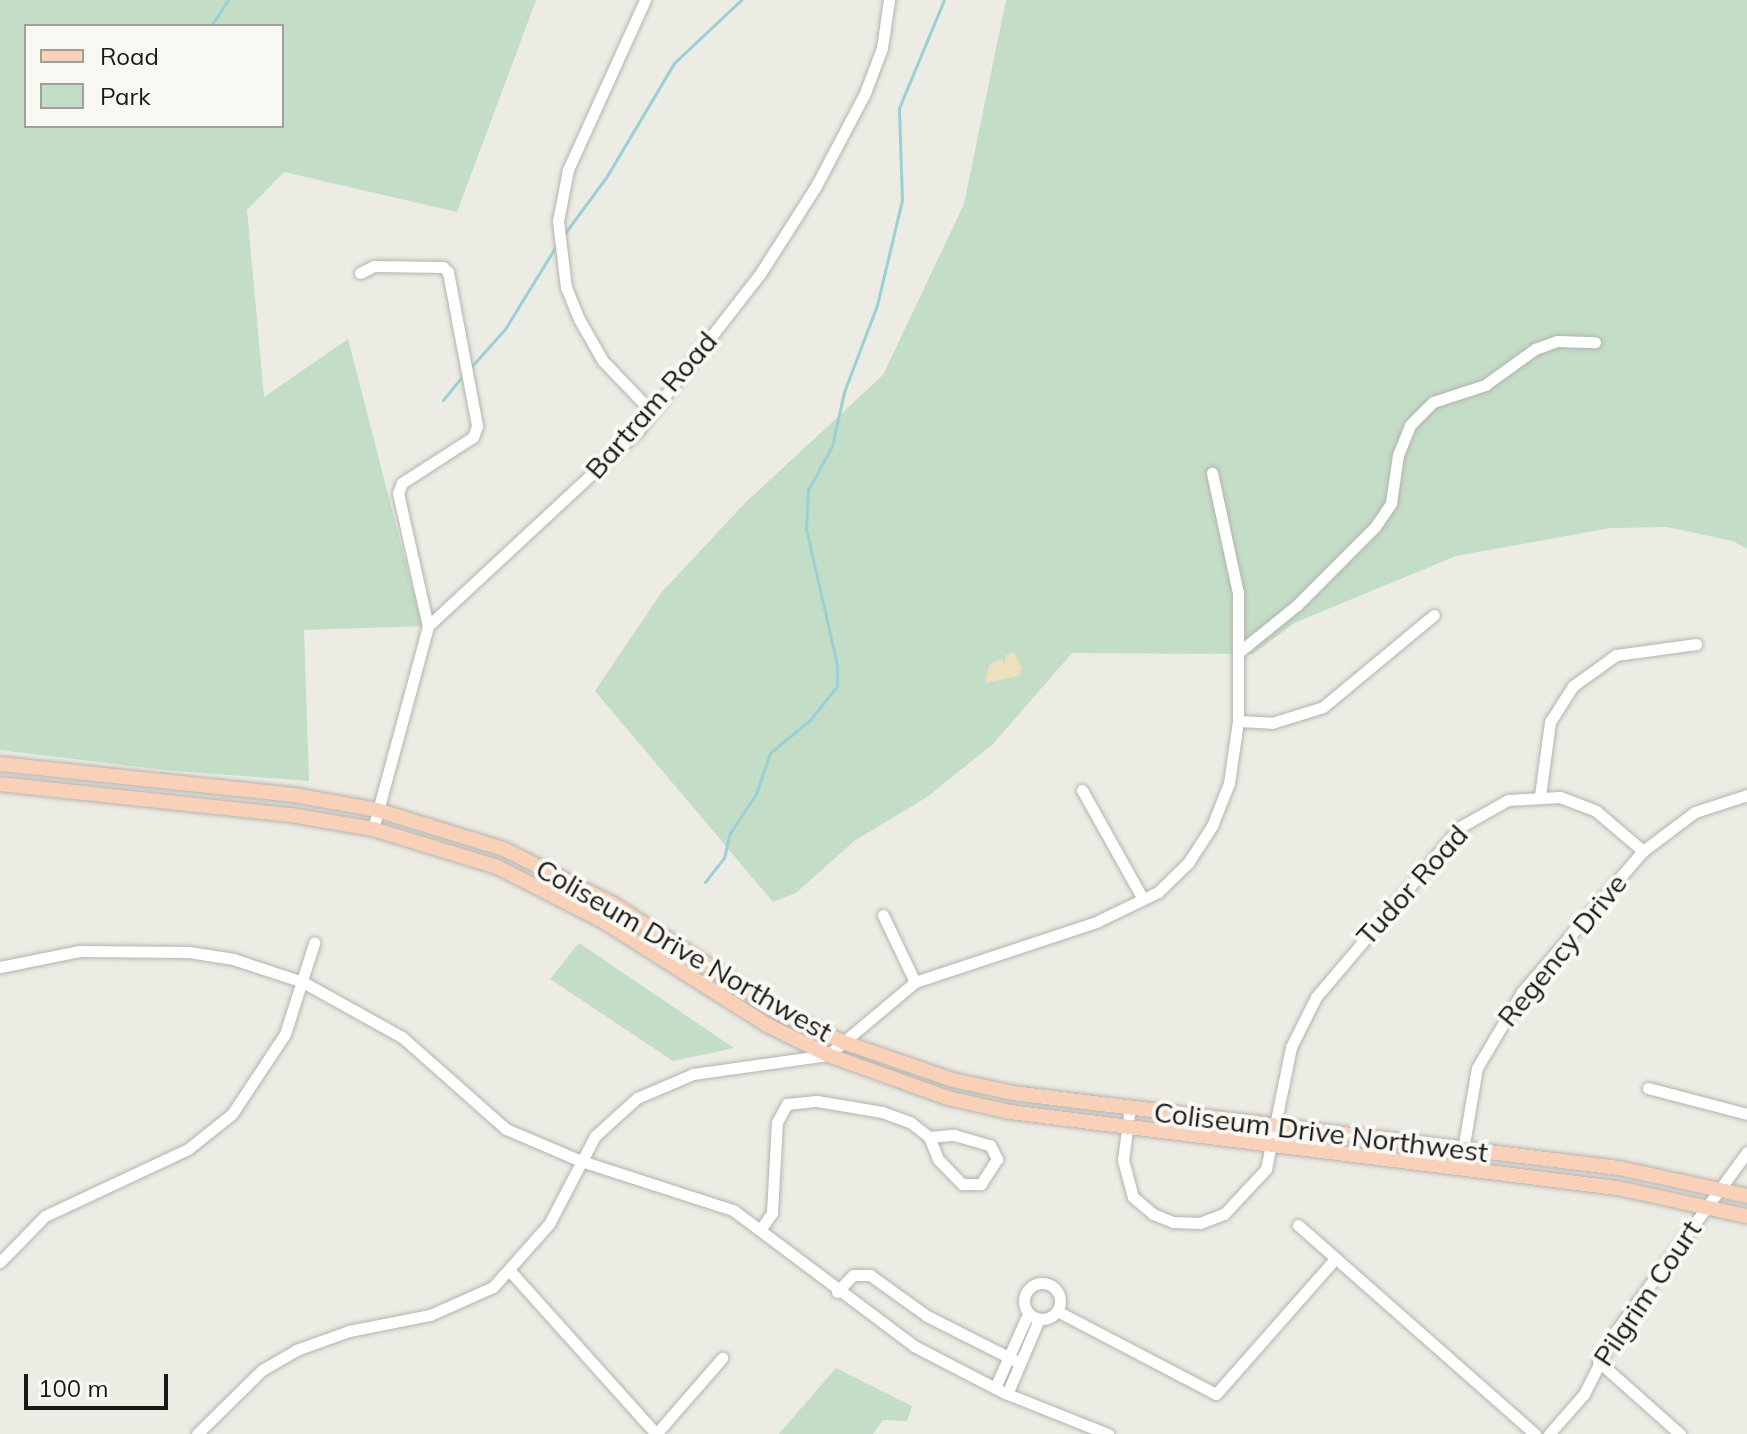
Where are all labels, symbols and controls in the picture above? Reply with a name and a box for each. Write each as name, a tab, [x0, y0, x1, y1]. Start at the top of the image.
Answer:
legend	[24, 24, 284, 128]
text: Road	[100, 41, 159, 71]
text: Park	[100, 81, 151, 111]
street label: Bartram Road	[578, 325, 724, 485]
street label: Tudor Road	[1349, 818, 1475, 952]
street label: Coliseum Drive Northwest	[530, 851, 838, 1049]
street label: Regency Drive	[1490, 867, 1634, 1033]
street label: Coliseum Drive Northwest	[1152, 1095, 1490, 1169]
street label: Pilgrim Court	[1586, 1214, 1708, 1372]
scale bar	[28, 1358, 172, 1408]
text: 100 m	[38, 1373, 109, 1403]

